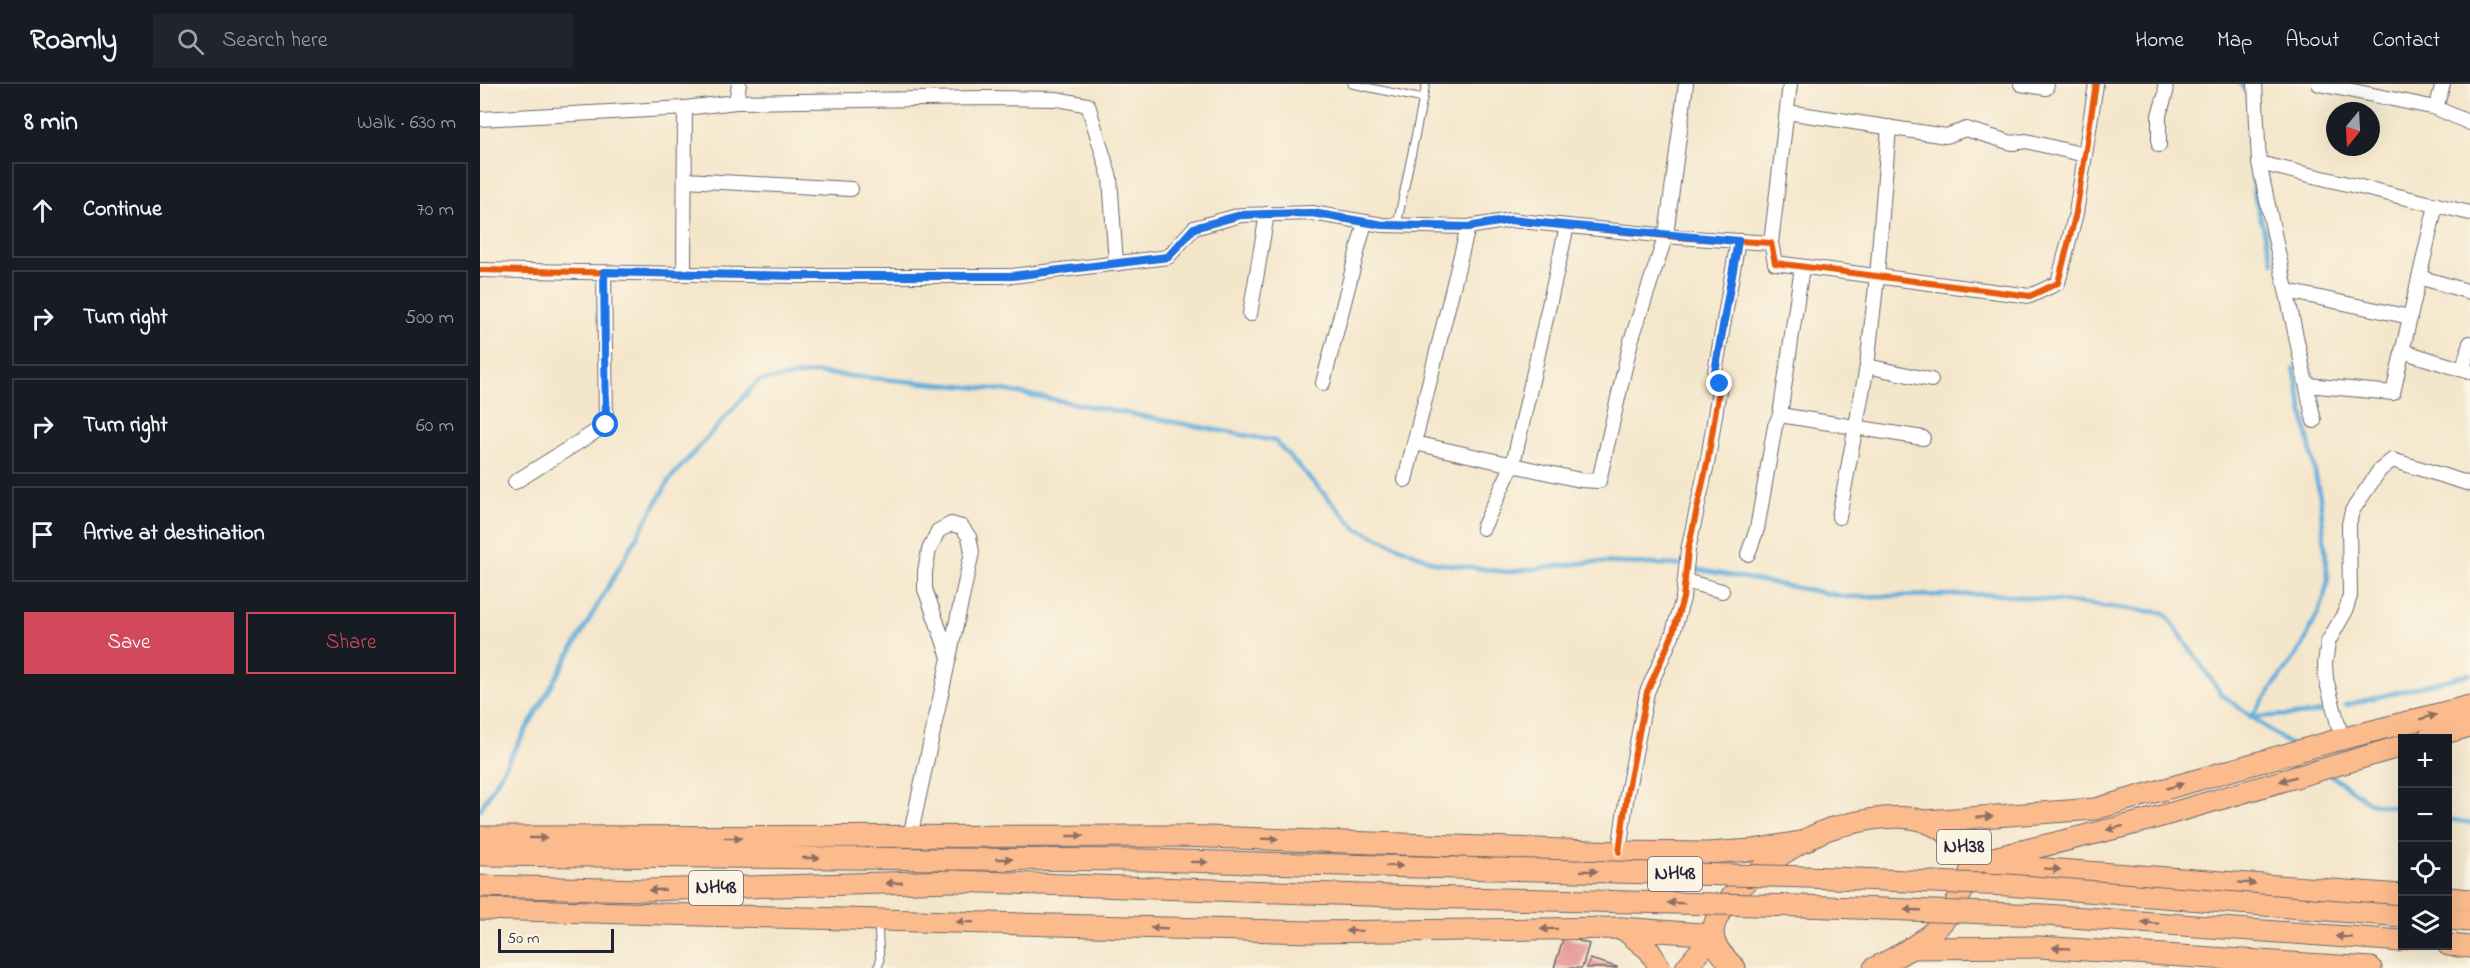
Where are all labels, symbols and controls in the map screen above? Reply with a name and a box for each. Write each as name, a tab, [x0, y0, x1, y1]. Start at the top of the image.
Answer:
search box	[153, 14, 573, 68]
text: Roamly	[30, 21, 117, 62]
icon: search	[174, 25, 207, 58]
text: Search here	[222, 25, 328, 57]
text: Home	[2135, 26, 2184, 56]
text: Map	[2217, 26, 2252, 56]
text: About	[2285, 26, 2339, 56]
text: Contact	[2372, 26, 2440, 56]
north arrow	[2326, 102, 2380, 156]
text: 8 min	[24, 104, 78, 142]
text: Walk · 630 m	[357, 109, 456, 138]
icon: ahead	[26, 194, 59, 227]
text: Continue	[83, 194, 162, 226]
text: 70 m	[417, 196, 454, 225]
icon: right	[26, 302, 59, 335]
text: Turn right	[83, 302, 168, 334]
text: 500 m	[405, 304, 454, 333]
route end	[1706, 370, 1732, 396]
icon: right	[26, 410, 59, 443]
text: Turn right	[83, 410, 168, 442]
route start	[592, 411, 618, 437]
text: 60 m	[416, 412, 454, 441]
icon: arrive	[26, 518, 59, 551]
text: Arrive at destination	[83, 518, 265, 550]
button: Save	[24, 612, 234, 674]
button: Share	[246, 612, 456, 674]
one-way arrow	[2418, 711, 2437, 721]
map controls	[2398, 734, 2452, 950]
button: +	[2398, 734, 2452, 788]
one-way arrow	[2279, 775, 2297, 784]
one-way arrow	[2166, 781, 2184, 790]
button: −	[2398, 788, 2452, 842]
one-way arrow	[1974, 812, 1993, 822]
one-way arrow	[2106, 824, 2124, 834]
road number: NH38	[1937, 830, 1991, 864]
one-way arrow	[1066, 831, 1085, 841]
one-way arrow	[529, 833, 548, 843]
one-way arrow	[724, 833, 743, 843]
one-way arrow	[1261, 834, 1280, 844]
button: locate	[2398, 842, 2452, 896]
one-way arrow	[802, 853, 821, 863]
one-way arrow	[994, 854, 1013, 864]
one-way arrow	[1189, 857, 1208, 866]
road number: NH48	[1648, 857, 1702, 891]
one-way arrow	[1384, 862, 1403, 871]
one-way arrow	[2043, 864, 2062, 874]
one-way arrow	[1579, 867, 1598, 876]
road number: NH48	[689, 871, 743, 905]
one-way arrow	[885, 878, 904, 888]
one-way arrow	[2237, 878, 2256, 888]
one-way arrow	[648, 885, 667, 894]
button: layers	[2398, 896, 2452, 950]
one-way arrow	[1667, 898, 1686, 908]
one-way arrow	[1904, 906, 1923, 915]
one-way arrow	[955, 917, 974, 927]
one-way arrow	[2140, 918, 2159, 927]
one-way arrow	[1150, 923, 1169, 932]
one-way arrow	[1540, 924, 1559, 934]
scale bar	[498, 926, 614, 954]
one-way arrow	[1345, 926, 1364, 936]
text: 50 m	[507, 927, 539, 951]
one-way arrow	[2335, 932, 2354, 941]
one-way arrow	[2052, 943, 2071, 953]

